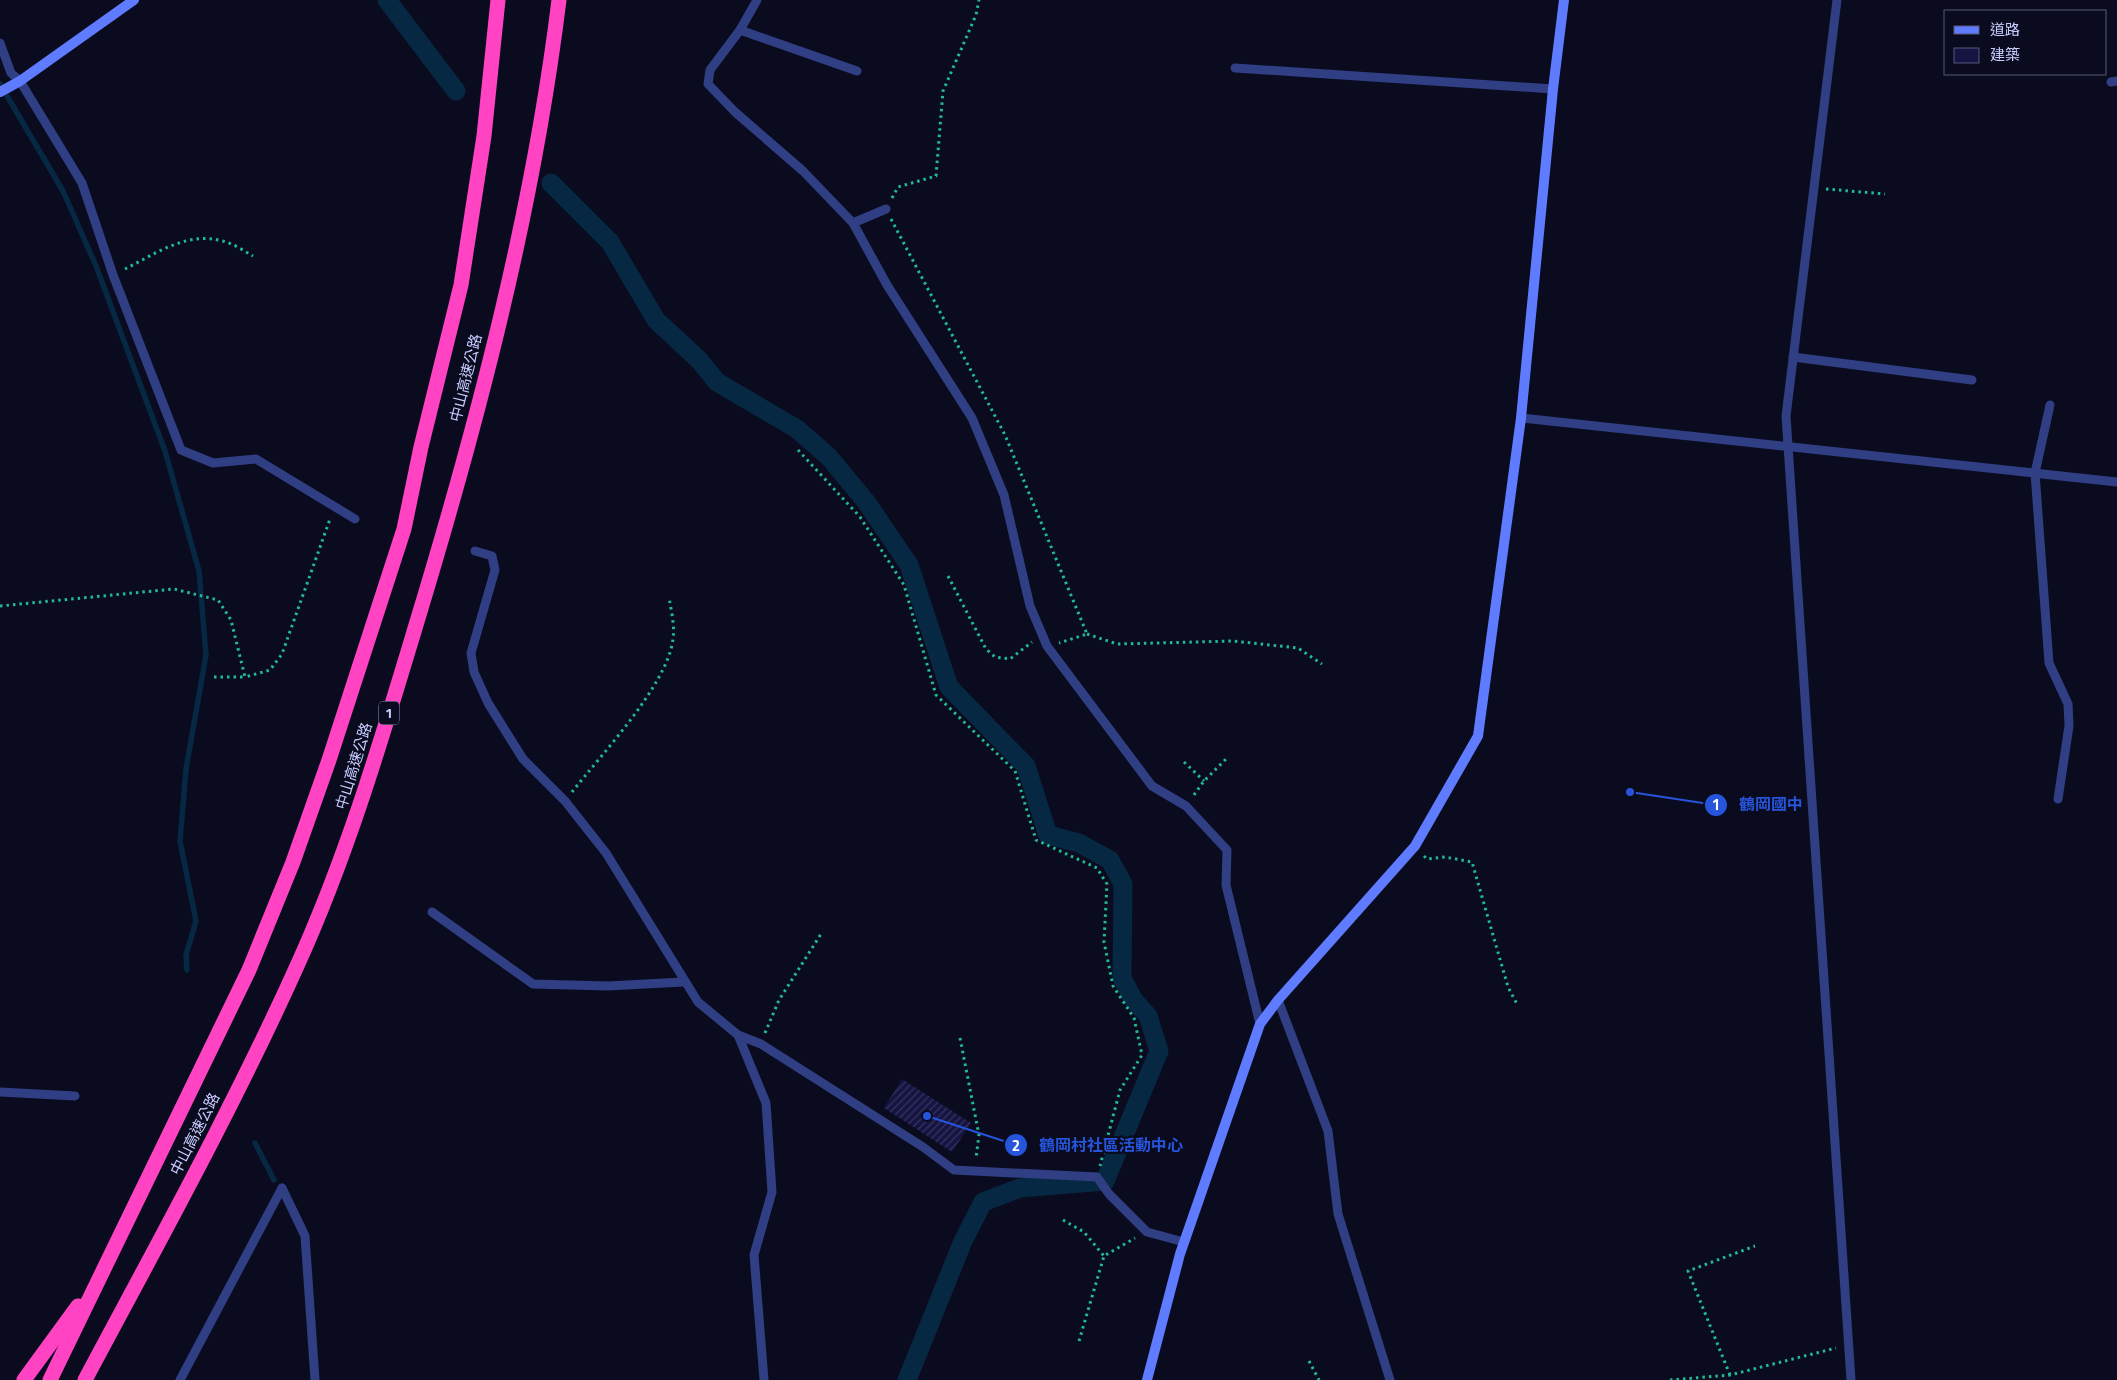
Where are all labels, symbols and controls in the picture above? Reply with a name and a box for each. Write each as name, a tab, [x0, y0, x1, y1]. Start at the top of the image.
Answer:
legend	[1944, 10, 2107, 75]
text: 道路	[1990, 18, 2020, 41]
text: 建築	[1990, 43, 2020, 66]
street label: 中山高速公路	[443, 331, 488, 424]
road number: 1	[379, 701, 399, 724]
street label: 中山高速公路	[329, 719, 378, 812]
callout: 鶴岡國中	[1704, 789, 1813, 820]
text: 鶴岡國中	[1739, 792, 1803, 816]
text: 1	[1712, 793, 1720, 816]
street label: 中山高速公路	[164, 1088, 225, 1179]
callout: 鶴岡村社區活動中心	[1004, 1130, 1193, 1161]
text: 鶴岡村社區活動中心	[1039, 1133, 1183, 1157]
text: 2	[1012, 1134, 1020, 1157]

